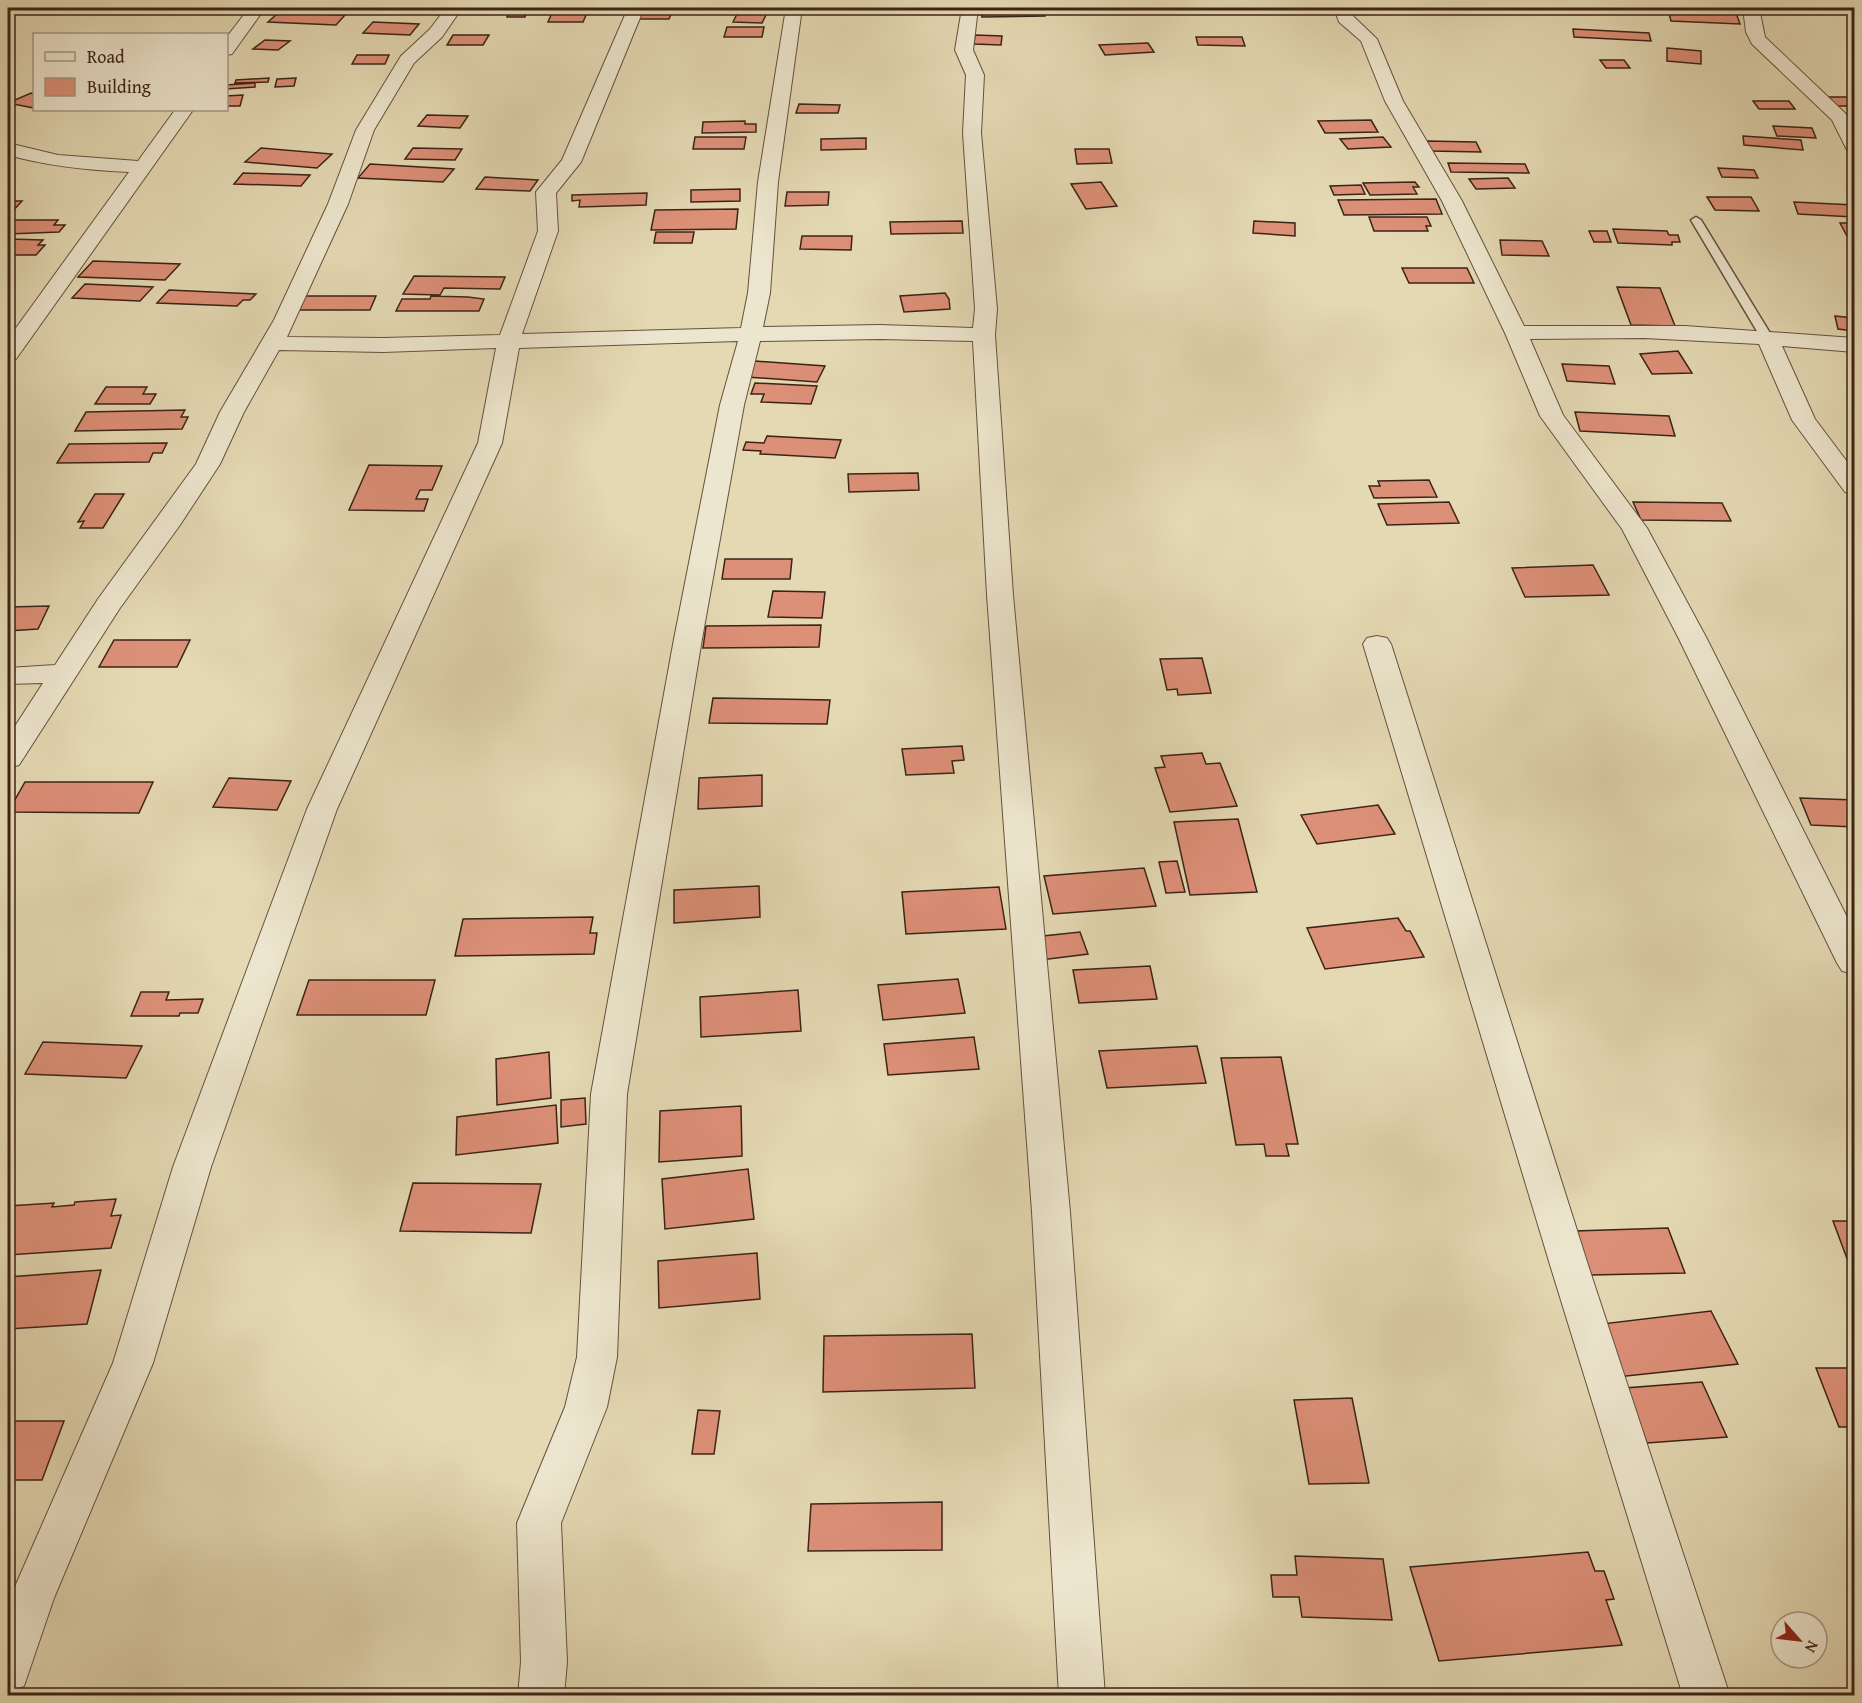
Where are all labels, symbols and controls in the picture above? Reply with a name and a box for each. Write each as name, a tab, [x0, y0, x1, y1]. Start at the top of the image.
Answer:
legend	[33, 33, 228, 111]
text: Road	[87, 43, 125, 70]
text: Building	[87, 73, 151, 100]
north arrow	[1769, 1610, 1829, 1670]
text: N	[1799, 1637, 1825, 1658]

